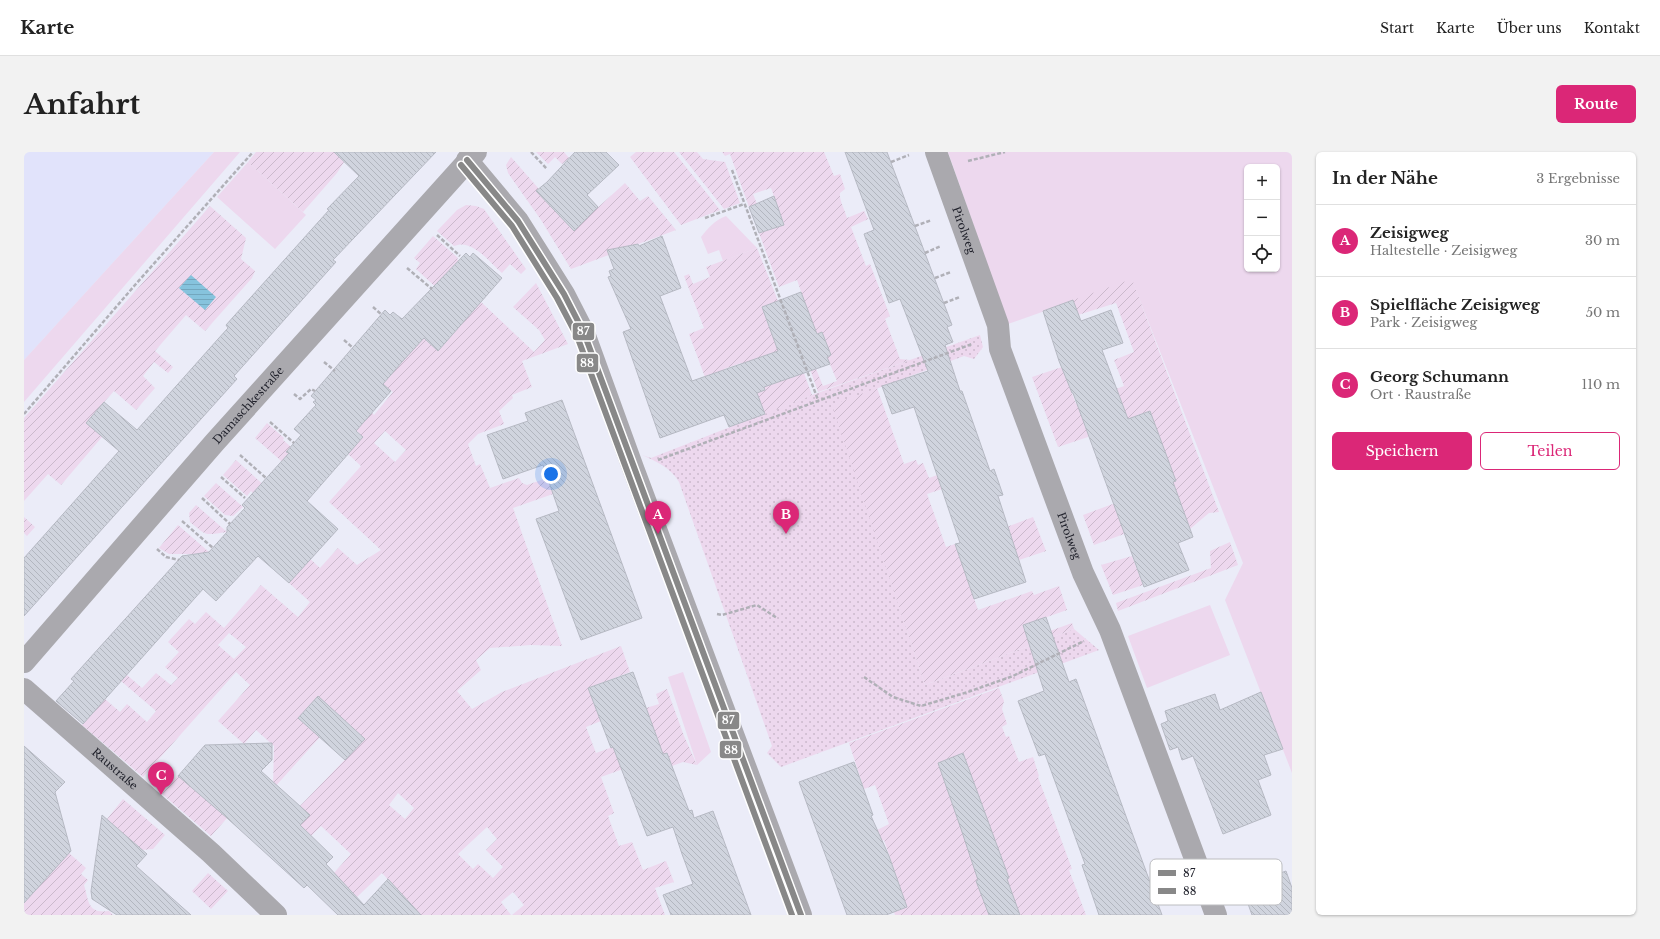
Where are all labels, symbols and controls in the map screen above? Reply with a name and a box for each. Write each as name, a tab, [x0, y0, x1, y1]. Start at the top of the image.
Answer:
text: Karte	[20, 16, 74, 39]
text: Start	[1380, 19, 1414, 37]
text: Karte	[1436, 19, 1475, 37]
text: Über uns	[1497, 19, 1562, 37]
text: Kontakt	[1584, 19, 1640, 37]
button: Route	[1556, 85, 1636, 123]
text: Anfahrt	[24, 87, 140, 122]
map controls	[1244, 164, 1280, 272]
button: +	[1244, 164, 1280, 200]
text: In der Nähe	[1332, 168, 1438, 189]
text: 3 Ergebnisse	[1536, 170, 1620, 187]
button: −	[1244, 200, 1280, 236]
street label: Pirolweg	[949, 205, 979, 256]
text: Zeisigweg	[1370, 223, 1449, 242]
text: A	[1340, 232, 1350, 249]
text: 30 m	[1585, 232, 1620, 249]
button: locate	[1244, 236, 1280, 272]
text: Haltestelle · Zeisigweg	[1370, 242, 1517, 259]
text: Spielfläche Zeisigweg	[1370, 295, 1540, 314]
text: B	[1340, 304, 1350, 321]
text: 50 m	[1586, 304, 1620, 321]
text: Park · Zeisigweg	[1370, 314, 1477, 331]
line badge: 87	[572, 322, 595, 341]
text: 87	[577, 324, 590, 338]
line badge: 88	[576, 353, 599, 373]
text: 88	[580, 356, 594, 370]
street label: Damaschkestraße	[210, 364, 287, 447]
text: Georg Schumann	[1370, 367, 1509, 386]
text: C	[1340, 376, 1350, 393]
text: 110 m	[1581, 376, 1620, 393]
text: Ort · Raustraße	[1370, 386, 1471, 403]
button: Speichern	[1332, 432, 1472, 470]
button: Teilen	[1480, 432, 1620, 470]
your location	[541, 464, 561, 484]
pin: A	[645, 501, 671, 534]
pin: B	[773, 501, 799, 534]
street label: Pirolweg	[1054, 510, 1084, 562]
line badge: 87	[717, 711, 740, 730]
text: 87	[722, 713, 735, 727]
line badge: 88	[719, 740, 742, 759]
text: 88	[724, 743, 738, 757]
street label: Raustraße	[89, 745, 141, 793]
pin: C	[148, 762, 174, 795]
legend	[1150, 859, 1282, 905]
text: 87	[1183, 866, 1196, 880]
text: 88	[1183, 884, 1196, 898]

